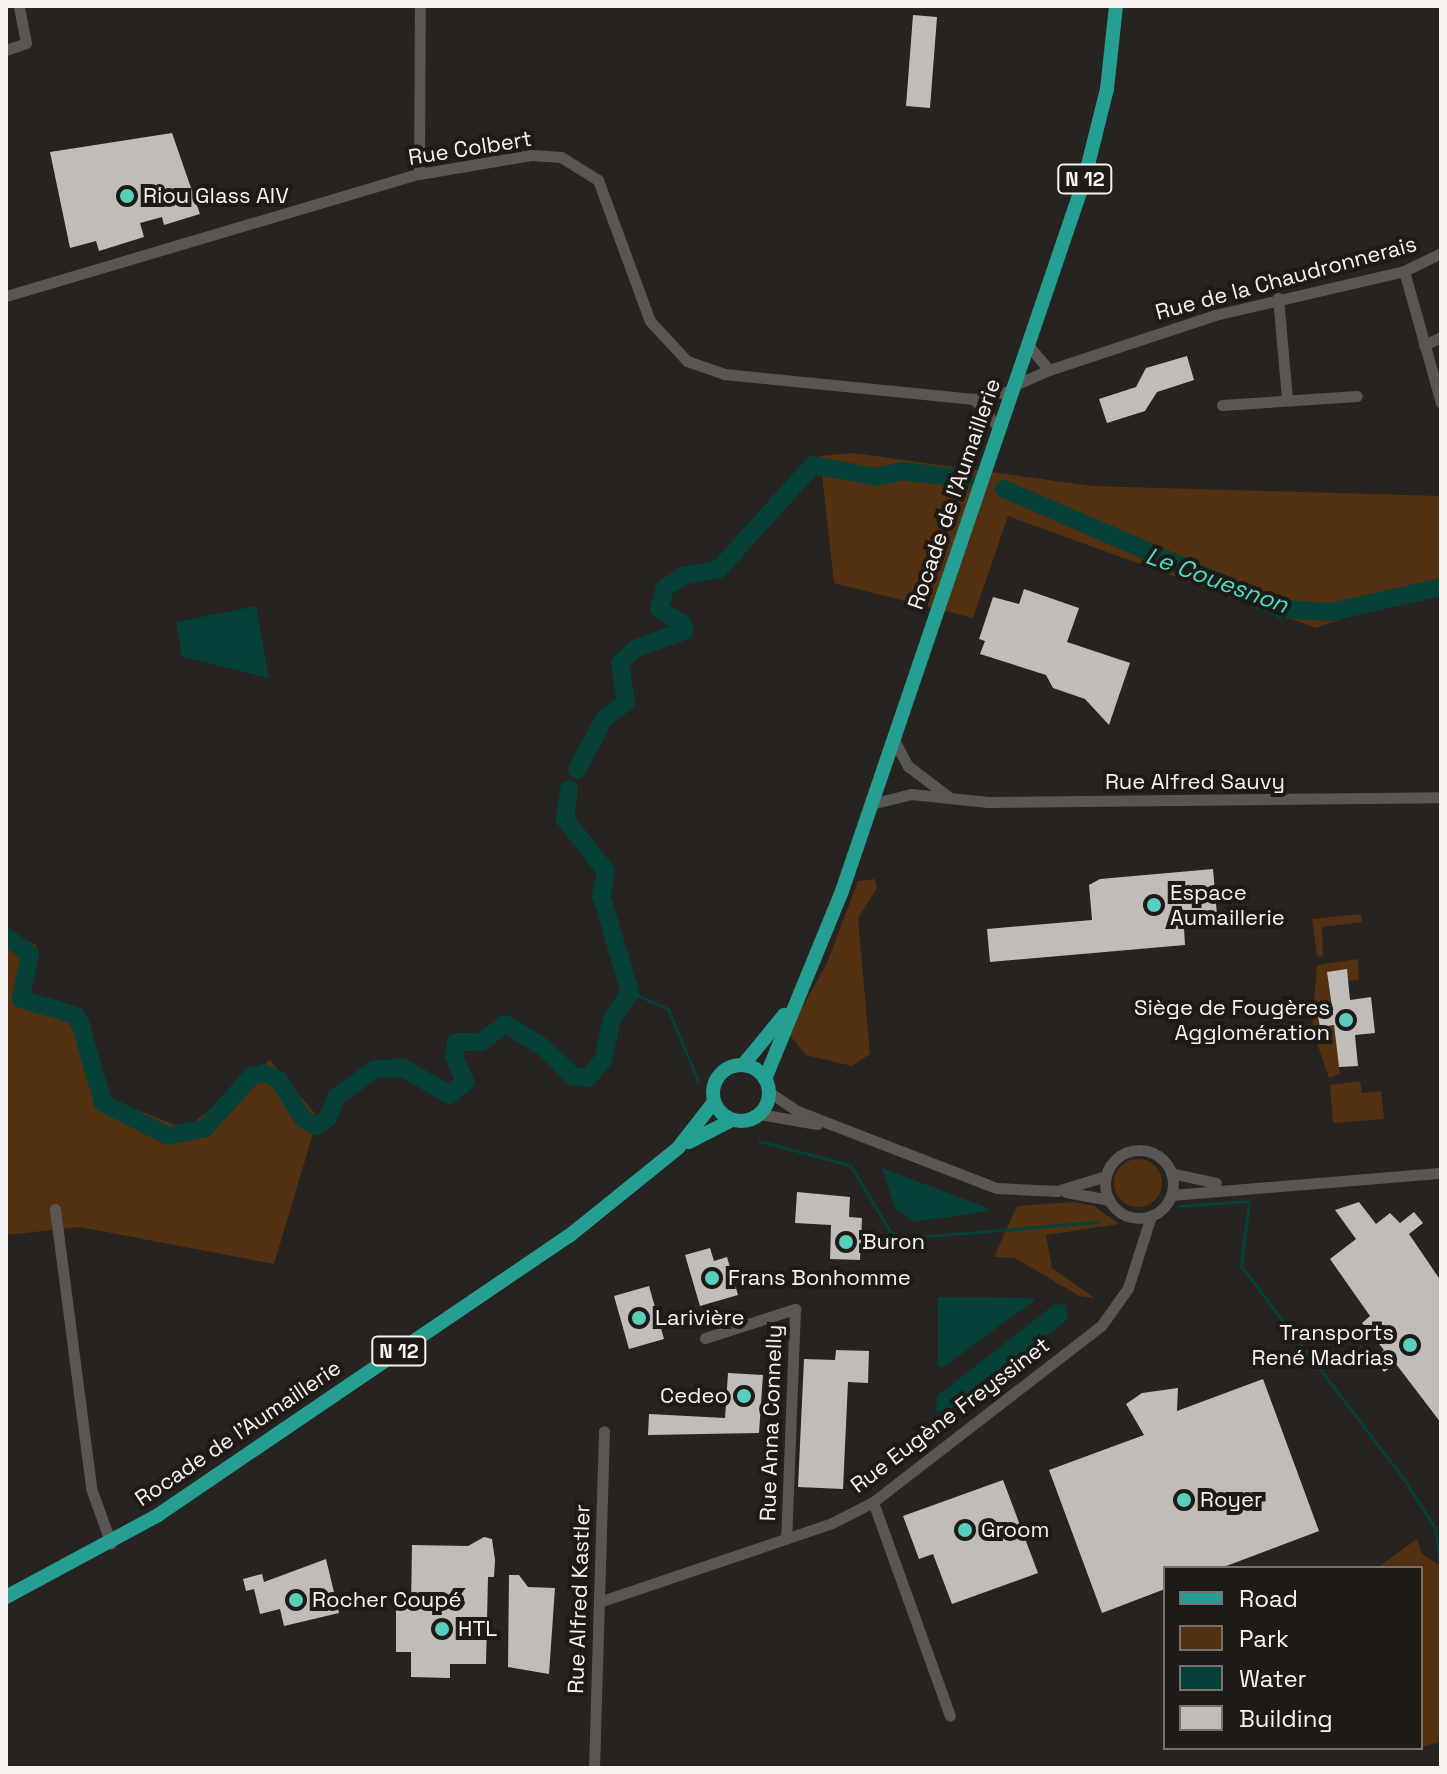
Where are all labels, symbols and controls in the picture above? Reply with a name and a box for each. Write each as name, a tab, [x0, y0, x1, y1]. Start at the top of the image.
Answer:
street label: Rue Colbert	[406, 125, 534, 171]
road number: N 12	[1057, 163, 1113, 195]
place label: Riou Glass AIV	[143, 183, 289, 209]
marker: Riou Glass AIV	[118, 187, 136, 205]
street label: Rue de la Chaudronnerais	[1153, 230, 1419, 326]
street label: Rocade de l'Aumaillerie	[902, 375, 1006, 613]
water label: Le Couesnon	[1142, 541, 1292, 619]
street label: Rue Alfred Sauvy	[1105, 769, 1285, 795]
place label: Espace Aumaillerie	[1170, 879, 1285, 930]
marker: Espace Aumaillerie	[1145, 896, 1163, 914]
place label: Siège de Fougères Agglomération	[1134, 994, 1330, 1046]
marker: Siège de Fougères Agglomération	[1337, 1011, 1355, 1029]
place label: Buron	[862, 1229, 925, 1255]
marker: Buron	[837, 1233, 855, 1251]
place label: Frans Bonhomme	[728, 1265, 911, 1291]
marker: Frans Bonhomme	[703, 1269, 721, 1287]
place label: Larivière	[655, 1305, 745, 1331]
marker: Larivière	[630, 1309, 648, 1327]
place label: Transports René Madrias	[1252, 1319, 1394, 1370]
street label: Rue Anna Connelly	[754, 1324, 788, 1522]
street label: Rue Eugène Freyssinet	[845, 1332, 1055, 1498]
road number: N 12	[371, 1335, 427, 1367]
marker: Transports René Madrias	[1401, 1336, 1419, 1354]
street label: Rocade de l'Aumaillerie	[130, 1354, 346, 1512]
place label: Cedeo	[660, 1383, 728, 1409]
marker: Cedeo	[735, 1387, 753, 1405]
place label: Royer	[1200, 1487, 1262, 1513]
marker: Royer	[1175, 1491, 1193, 1509]
street label: Rue Alfred Kastler	[562, 1504, 596, 1694]
place label: Groom	[981, 1517, 1050, 1543]
marker: Groom	[956, 1521, 974, 1539]
legend	[1163, 1566, 1423, 1750]
text: Road	[1239, 1583, 1298, 1614]
place label: Rocher Coupé	[312, 1587, 461, 1613]
marker: Rocher Coupé	[287, 1591, 305, 1609]
place label: HTL	[458, 1616, 497, 1642]
marker: HTL	[433, 1620, 451, 1638]
text: Park	[1239, 1623, 1289, 1654]
text: Water	[1239, 1663, 1307, 1694]
text: Building	[1239, 1703, 1333, 1734]

